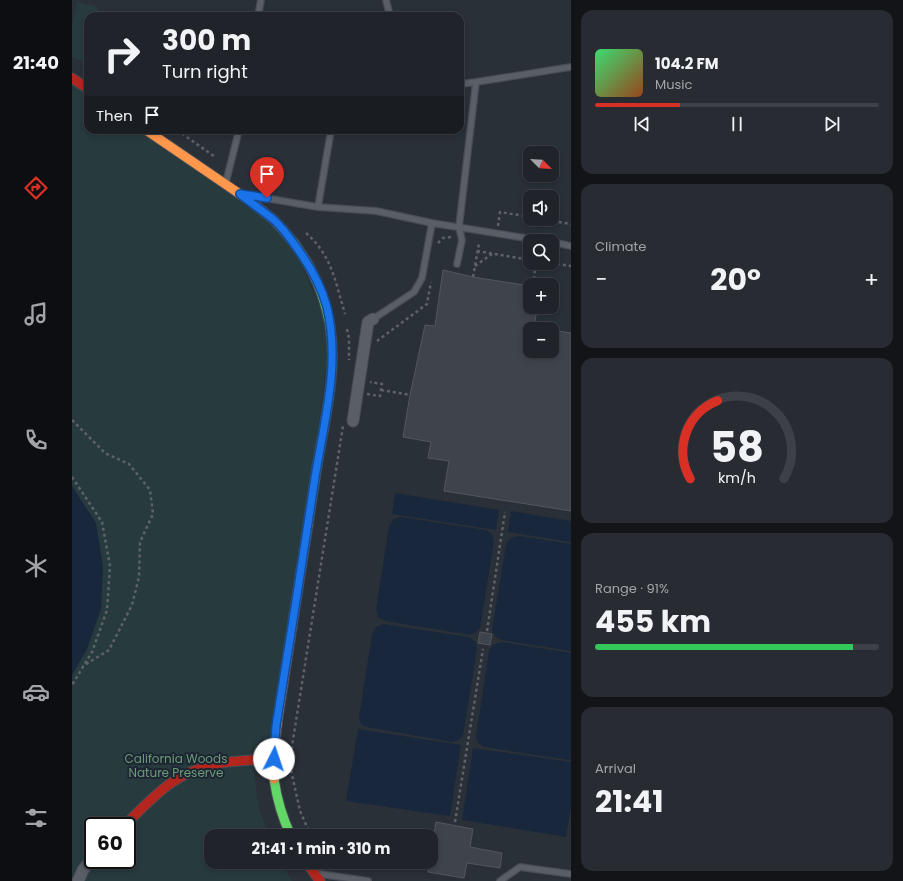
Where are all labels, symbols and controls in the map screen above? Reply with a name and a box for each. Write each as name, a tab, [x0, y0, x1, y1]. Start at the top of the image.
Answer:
text: 300 m	[162, 21, 251, 60]
icon: right	[96, 28, 148, 80]
text: 21:40	[13, 50, 59, 75]
text: 104.2 FM	[655, 53, 719, 74]
text: Turn right	[162, 59, 248, 84]
text: Music	[655, 75, 692, 94]
icon: arrive	[141, 104, 163, 126]
text: Then	[96, 105, 133, 126]
icon: previous	[631, 113, 653, 135]
icon: pause	[726, 113, 748, 135]
icon: next	[821, 113, 843, 135]
north arrow	[523, 146, 559, 182]
map controls	[523, 146, 559, 358]
pin	[250, 157, 284, 198]
icon: arrive	[256, 163, 278, 185]
icon: directions	[22, 174, 50, 202]
button: sound	[523, 190, 559, 226]
button: search	[523, 234, 559, 270]
text: Climate	[595, 237, 646, 256]
text: 20°	[710, 258, 761, 301]
text: −	[595, 264, 607, 295]
text: +	[864, 264, 879, 295]
button: +	[523, 278, 559, 314]
icon: music	[22, 300, 50, 328]
button: −	[523, 322, 559, 358]
text: 58	[710, 417, 764, 476]
icon: phone	[22, 426, 50, 454]
text: km/h	[718, 467, 756, 487]
icon: climate	[22, 552, 50, 580]
text: Range · 91%	[595, 579, 669, 598]
text: 455 km	[595, 600, 711, 643]
icon: car	[22, 678, 50, 706]
position arrow	[253, 738, 295, 780]
park label: California Woods Nature Preserve	[125, 750, 227, 781]
text: Arrival	[595, 759, 636, 778]
text: 21:41	[595, 780, 664, 823]
icon: filters	[22, 804, 50, 832]
speed limit sign: 60	[84, 817, 136, 869]
text: 21:41 · 1 min · 310 m	[252, 838, 390, 859]

